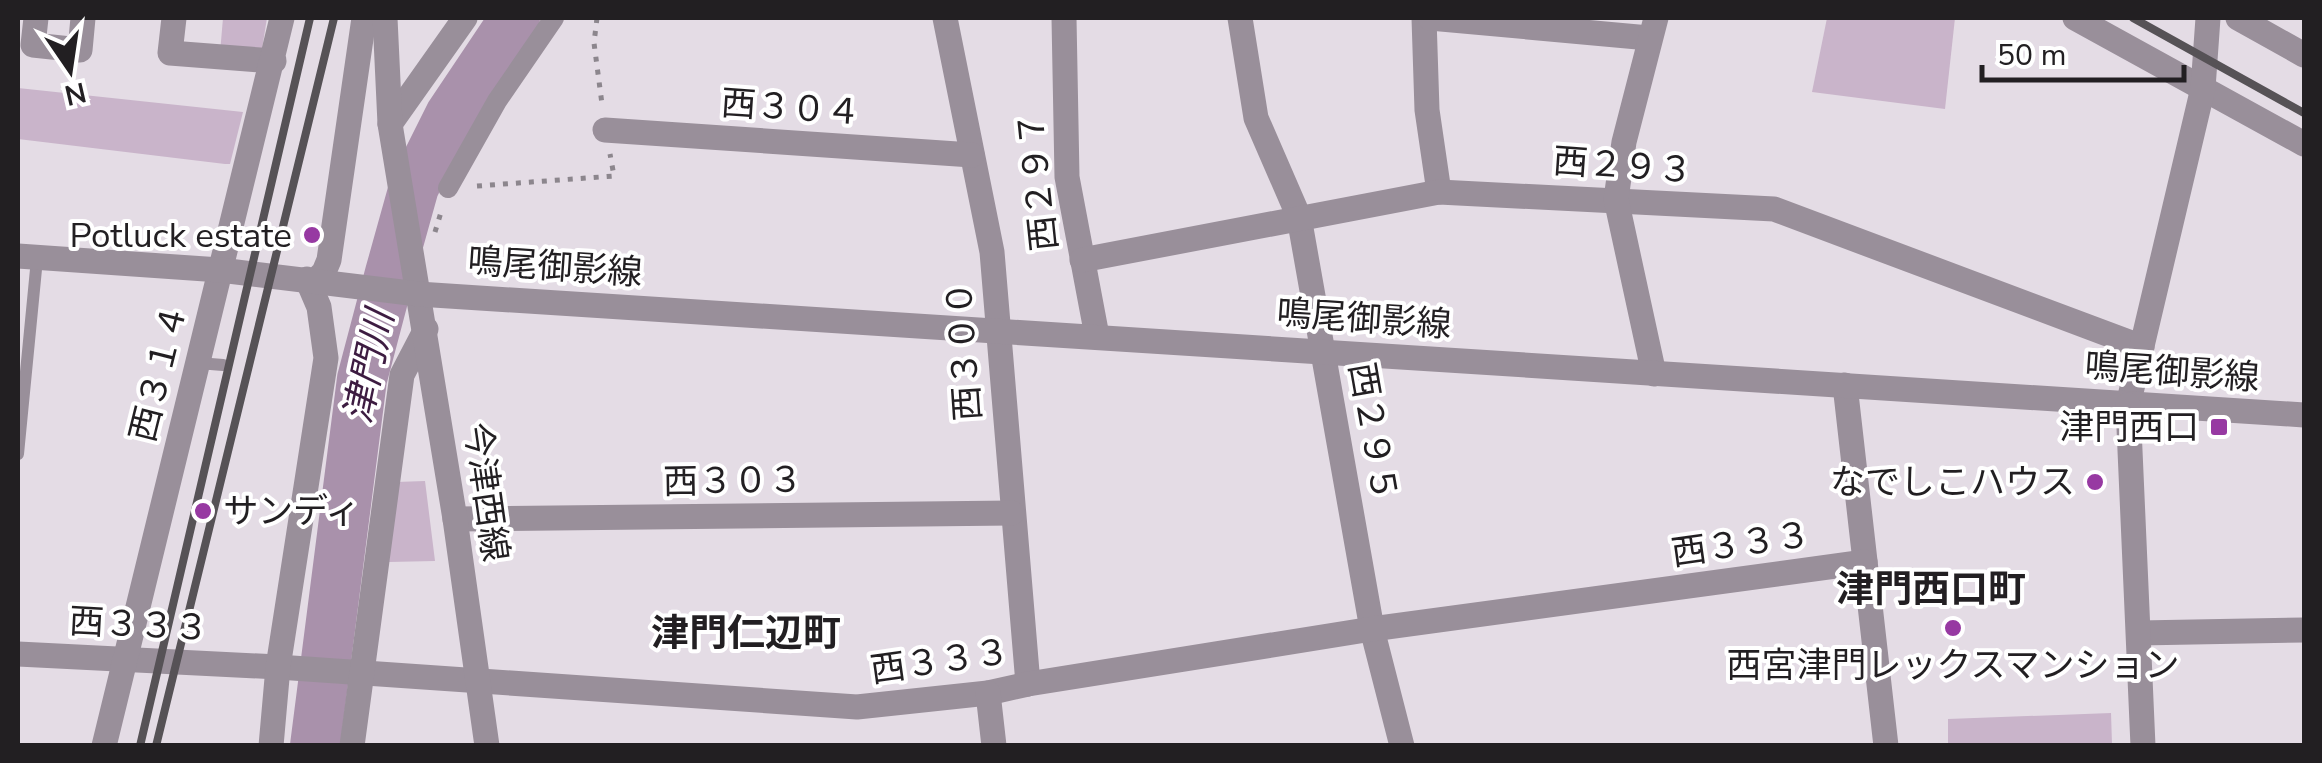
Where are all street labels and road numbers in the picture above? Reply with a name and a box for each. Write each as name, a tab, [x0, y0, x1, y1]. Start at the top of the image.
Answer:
street label: 西３０４	[720, 80, 862, 136]
street label: 西２９７	[1007, 109, 1069, 253]
street label: 西２９３	[1552, 138, 1694, 194]
street label: 鳴尾御影線	[466, 237, 644, 297]
street label: 西３００	[936, 280, 992, 422]
street label: 鳴尾御影線	[1275, 289, 1453, 349]
street label: 西３１４	[119, 299, 199, 447]
street label: 鳴尾御影線	[2083, 342, 2261, 402]
street label: 西２９５	[1338, 359, 1408, 505]
street label: 今津西線	[453, 419, 519, 565]
street label: 西３０３	[663, 456, 803, 506]
street label: 西３３３	[1668, 511, 1814, 577]
street label: 西３３３	[68, 598, 210, 652]
street label: 西３３３	[867, 628, 1013, 694]

